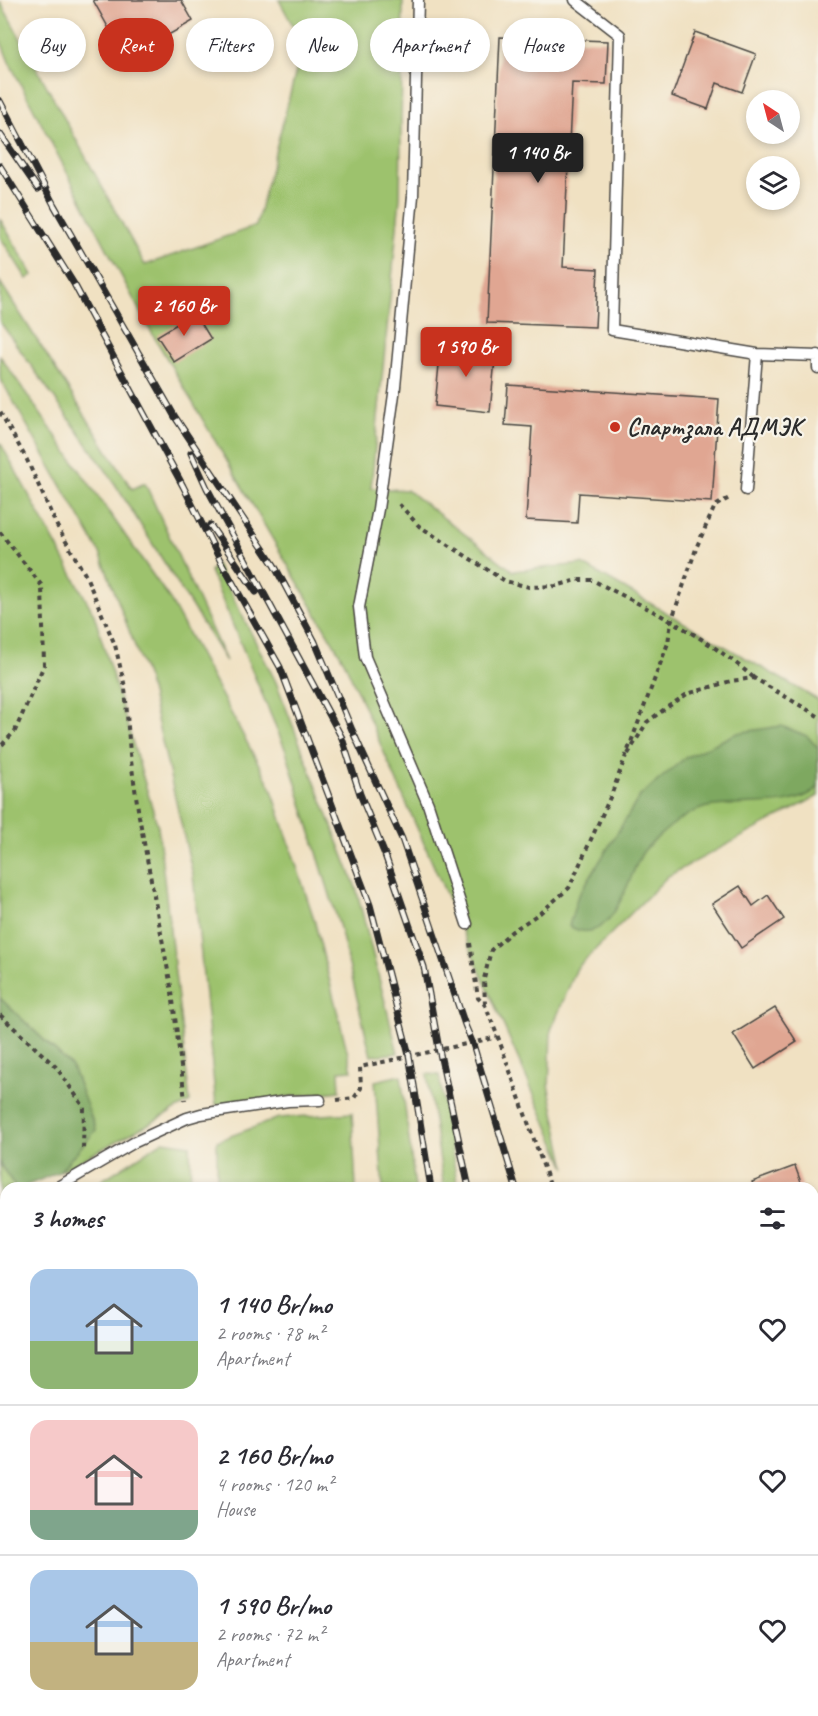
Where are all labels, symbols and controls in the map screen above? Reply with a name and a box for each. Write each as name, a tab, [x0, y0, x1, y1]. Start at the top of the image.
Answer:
chip: Buy	[18, 18, 86, 72]
chip: Rent	[98, 18, 174, 72]
chip: Filters	[186, 18, 274, 72]
chip: New	[286, 18, 358, 72]
chip: Apartment	[370, 18, 490, 72]
chip: House	[502, 18, 585, 72]
north arrow	[746, 90, 800, 144]
map controls	[746, 90, 800, 210]
pin: 1 140 Br	[476, 133, 600, 184]
text: 1 140 Br	[506, 140, 570, 165]
button: layers	[746, 156, 800, 210]
pin: 2 160 Br	[122, 286, 246, 337]
text: 2 160 Br	[152, 293, 216, 318]
pin: 1 590 Br	[404, 327, 528, 378]
text: 1 590 Br	[435, 334, 497, 359]
place label: Спартзала АДМЭК	[627, 412, 806, 443]
marker: Спартзала АДМЭК	[608, 420, 622, 434]
text: 3 homes	[30, 1202, 103, 1235]
icon: filters	[756, 1202, 789, 1235]
text: 1 140 Br/mo	[216, 1288, 332, 1321]
icon: home	[78, 1293, 150, 1365]
icon: heart	[756, 1313, 789, 1346]
text: 2 rooms · 78 m²	[216, 1321, 324, 1346]
text: Apartment	[216, 1346, 289, 1371]
text: 2 160 Br/mo	[216, 1439, 332, 1472]
icon: home	[78, 1444, 150, 1516]
icon: heart	[756, 1464, 789, 1497]
text: 4 rooms · 120 m²	[216, 1472, 333, 1497]
text: House	[216, 1497, 255, 1522]
text: 1 590 Br/mo	[216, 1589, 331, 1622]
icon: home	[78, 1594, 150, 1666]
icon: heart	[756, 1614, 789, 1647]
text: 2 rooms · 72 m²	[216, 1622, 324, 1647]
text: Apartment	[216, 1647, 289, 1672]

